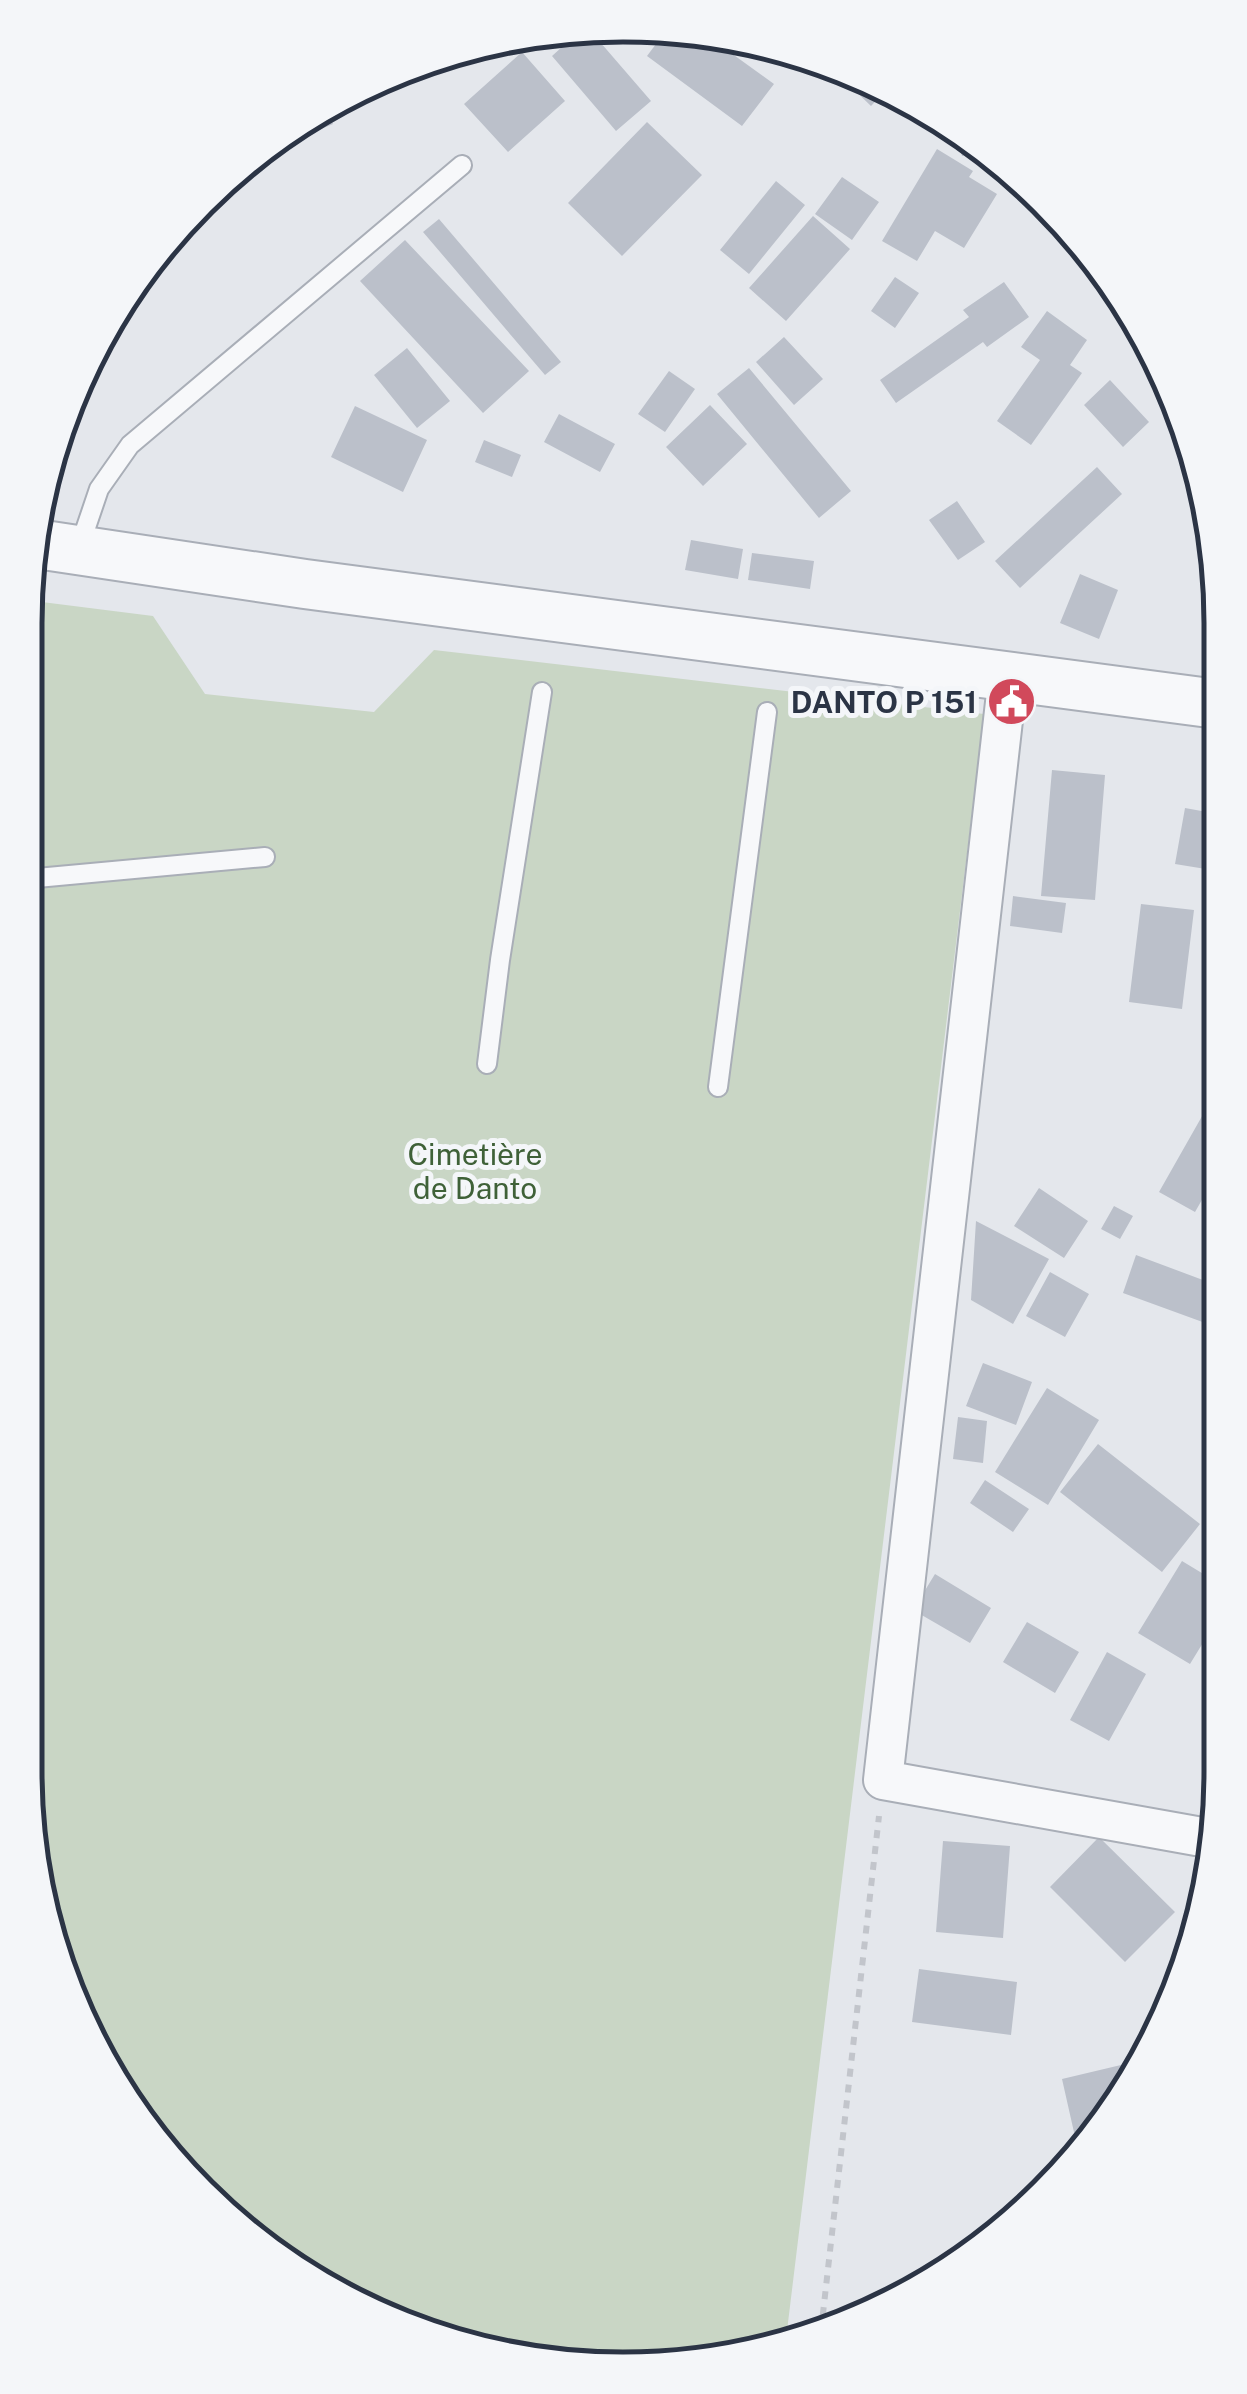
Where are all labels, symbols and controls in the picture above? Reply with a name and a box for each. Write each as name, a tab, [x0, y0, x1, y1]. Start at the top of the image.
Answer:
public building icon: DANTO P 151	[986, 676, 1038, 728]
place label: DANTO P 151	[791, 684, 977, 720]
park label: Cimetière de Danto	[407, 1136, 543, 1206]

